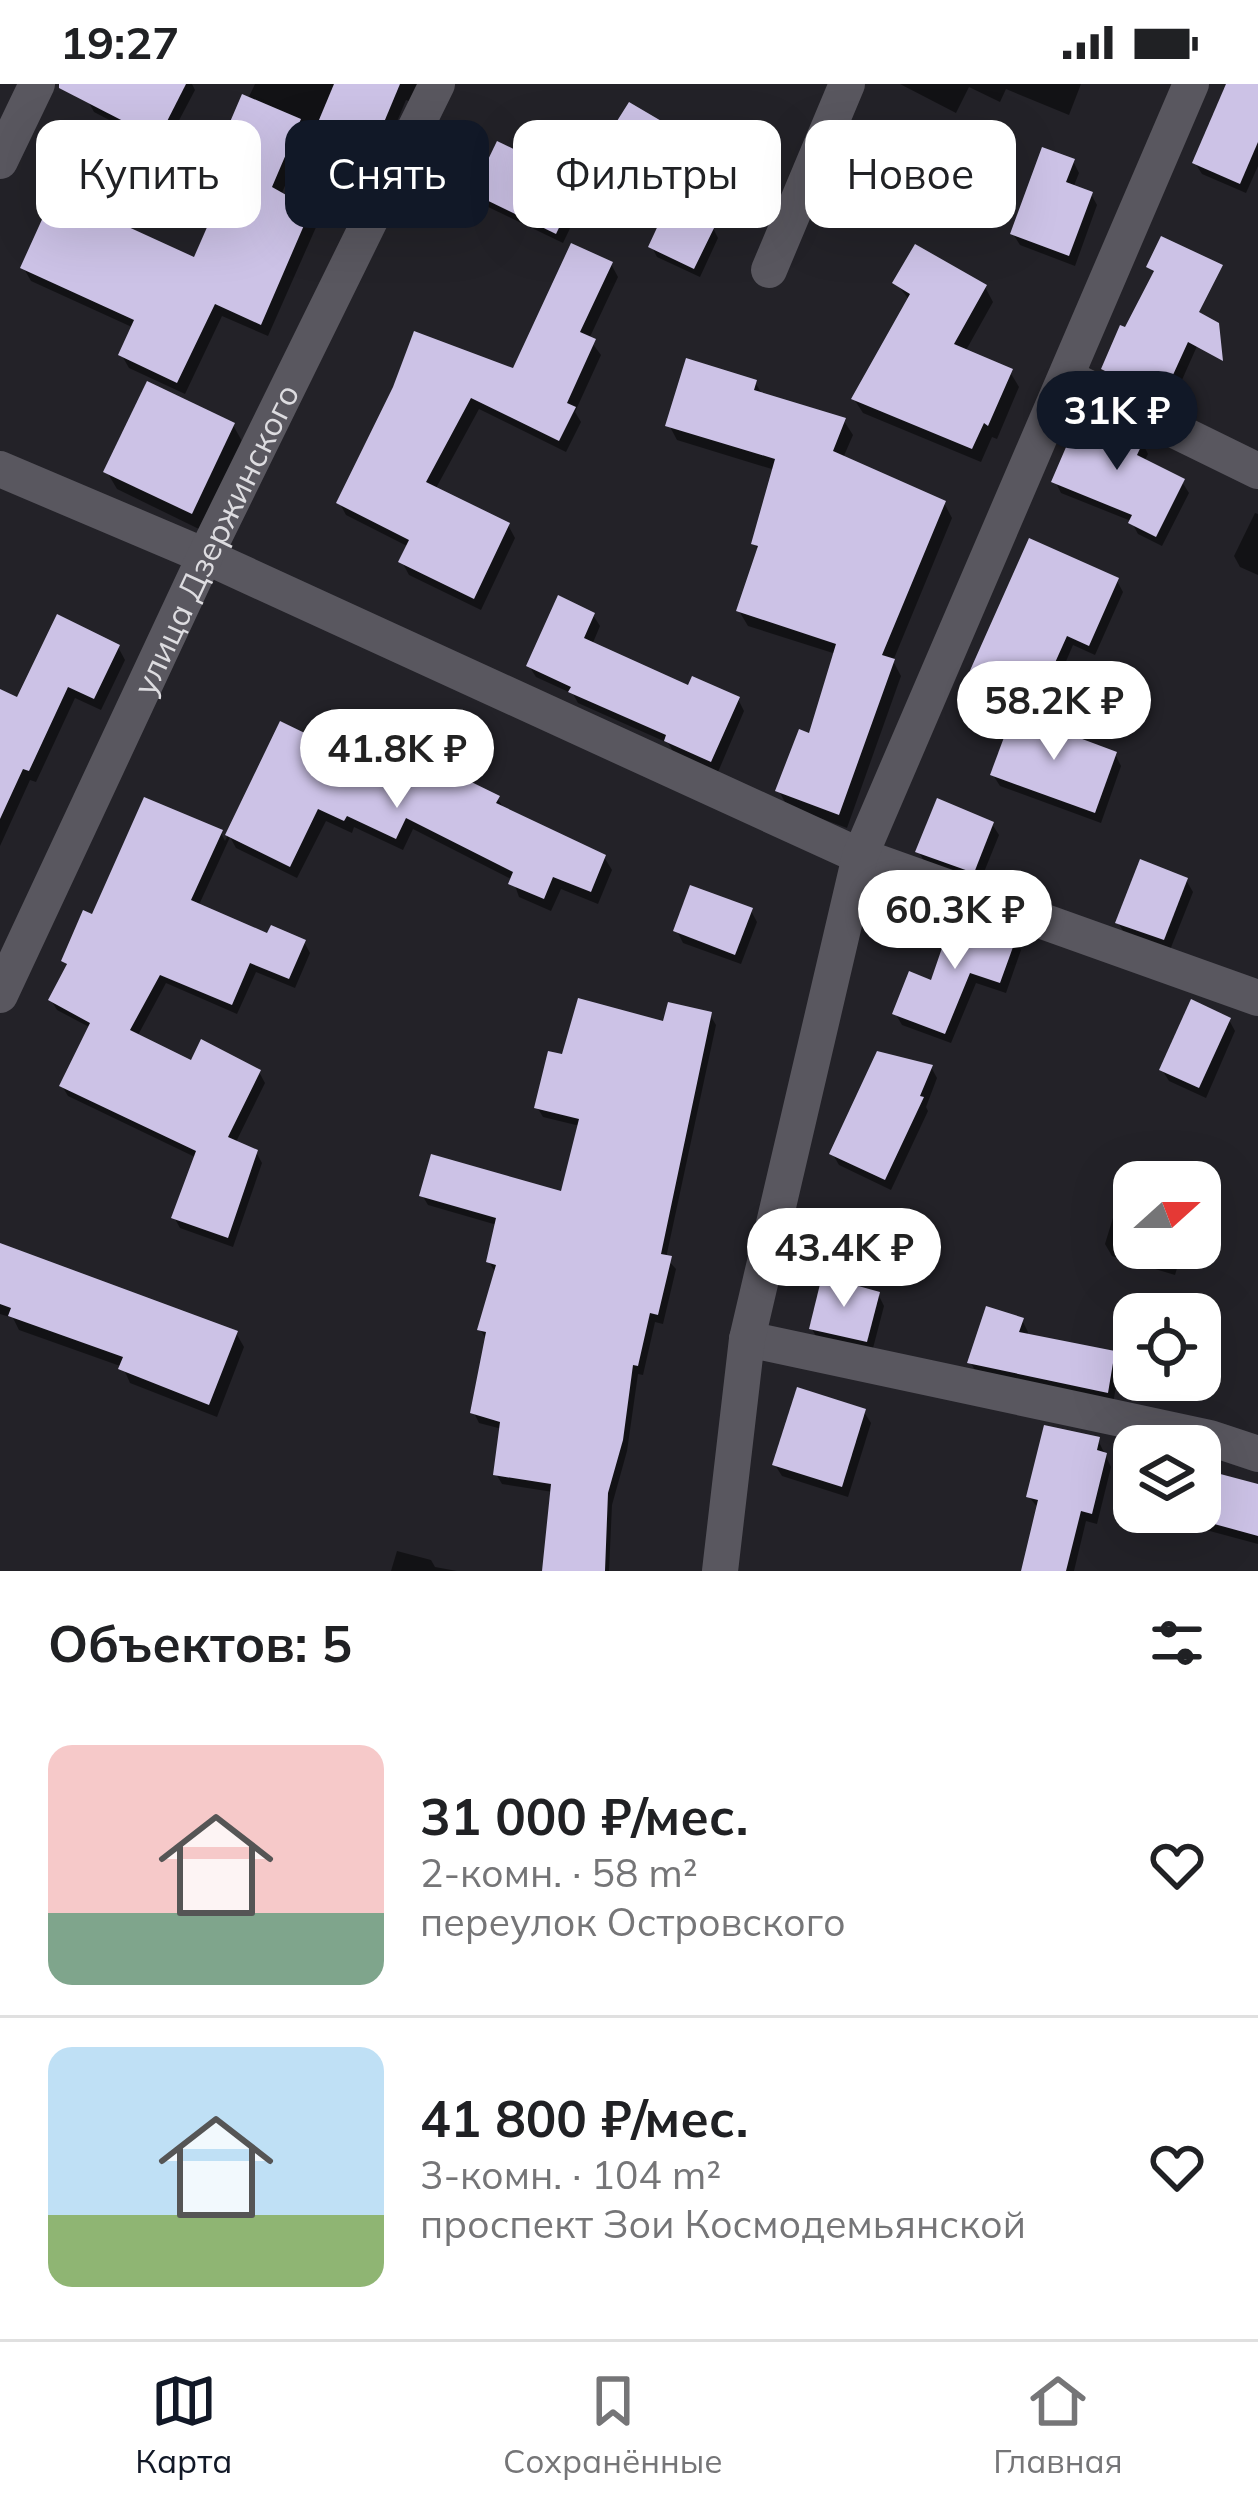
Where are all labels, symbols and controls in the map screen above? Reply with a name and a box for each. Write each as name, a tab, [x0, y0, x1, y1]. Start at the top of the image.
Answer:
text: 19:27	[60, 14, 179, 70]
chip: Купить	[36, 120, 261, 228]
chip: Снять	[285, 120, 489, 228]
chip: Фильтры	[513, 120, 781, 228]
chip: Новое	[805, 120, 1016, 228]
pin: 31K ₽	[1033, 371, 1201, 473]
street label: улица Дзержинского	[123, 377, 307, 701]
text: 31K ₽	[1064, 385, 1170, 434]
pin: 58.2K ₽	[943, 661, 1165, 763]
text: 58.2K ₽	[984, 675, 1124, 724]
pin: 41.8K ₽	[286, 709, 508, 811]
text: 41.8K ₽	[327, 723, 467, 772]
pin: 60.3K ₽	[844, 870, 1066, 972]
text: 60.3K ₽	[885, 884, 1025, 933]
north arrow	[1113, 1161, 1221, 1269]
map controls	[1113, 1161, 1221, 1533]
pin: 43.4K ₽	[733, 1208, 955, 1310]
text: 43.4K ₽	[774, 1222, 914, 1271]
button: locate	[1113, 1293, 1221, 1401]
button: layers	[1113, 1425, 1221, 1533]
icon: filters	[1144, 1610, 1210, 1676]
text: Объектов: 5	[48, 1611, 352, 1675]
text: 31 000 ₽/мес.	[420, 1784, 748, 1848]
icon: home	[144, 1793, 288, 1937]
icon: heart	[1144, 1832, 1210, 1898]
text: 2-комн. · 58 m²	[420, 1848, 698, 1897]
text: переулок Островского	[420, 1897, 846, 1946]
text: 41 800 ₽/мес.	[420, 2086, 748, 2150]
icon: home	[144, 2095, 288, 2239]
icon: heart	[1144, 2134, 1210, 2200]
text: 3-комн. · 104 m²	[420, 2150, 721, 2199]
text: проспект Зои Космодемьянской	[420, 2199, 1026, 2248]
tab: Карта	[135, 2368, 232, 2481]
tab: Сохранённые	[503, 2368, 723, 2481]
tab: Главная	[993, 2368, 1123, 2481]

